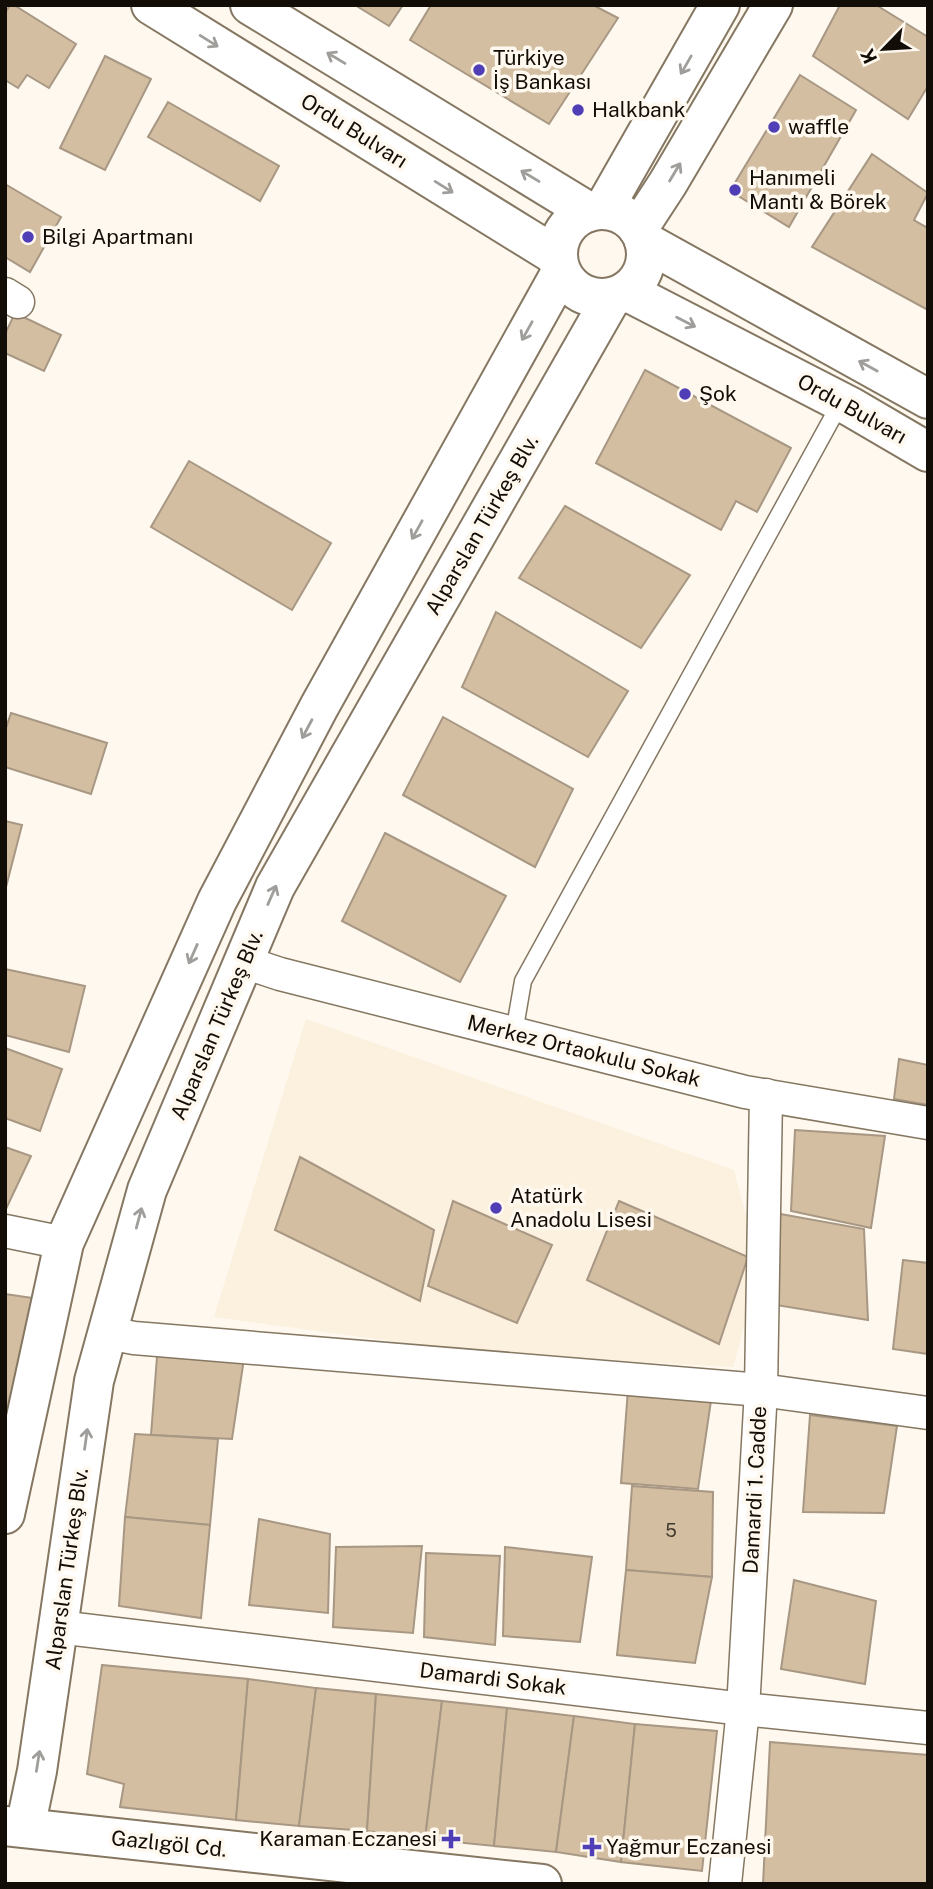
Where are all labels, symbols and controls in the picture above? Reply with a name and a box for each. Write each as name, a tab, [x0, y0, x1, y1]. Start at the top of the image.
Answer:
north arrow	[849, 14, 919, 84]
one-way arrow	[198, 35, 218, 49]
place label: Türkiye İş Bankası	[493, 45, 591, 94]
text: K	[856, 45, 881, 67]
one-way arrow	[327, 50, 347, 64]
one-way arrow	[679, 54, 693, 74]
marker: Türkiye İş Bankası	[471, 62, 487, 78]
street label: Ordu Bulvarı	[296, 88, 412, 173]
place label: Halkbank	[592, 97, 686, 122]
marker: Halkbank	[570, 102, 586, 118]
place label: waffle	[788, 114, 849, 139]
marker: waffle	[766, 119, 782, 135]
one-way arrow	[668, 162, 682, 182]
place label: Hanımeli Mantı & Börek	[749, 165, 887, 214]
one-way arrow	[521, 169, 541, 183]
one-way arrow	[434, 179, 453, 194]
marker: Hanımeli Mantı & Börek	[727, 182, 743, 198]
place label: Bilgi Apartmanı	[42, 224, 193, 249]
marker: Bilgi Apartmanı	[20, 229, 36, 245]
one-way arrow	[675, 316, 696, 330]
one-way arrow	[520, 320, 533, 341]
one-way arrow	[858, 359, 879, 372]
street label: Ordu Bulvarı	[793, 368, 911, 449]
place label: Şok	[699, 381, 737, 406]
marker: Şok	[677, 386, 693, 402]
street label: Alparslan Türkeş Blv.	[420, 430, 543, 619]
one-way arrow	[410, 519, 424, 539]
one-way arrow	[300, 718, 313, 739]
one-way arrow	[266, 885, 279, 906]
street label: Alparslan Türkeş Blv.	[165, 926, 268, 1124]
one-way arrow	[186, 943, 199, 964]
street label: Merkez Ortaokulu Sokak	[465, 1009, 704, 1092]
place label: Atatürk Anadolu Lisesi	[510, 1183, 652, 1232]
marker: Atatürk Anadolu Lisesi	[488, 1200, 504, 1216]
one-way arrow	[134, 1208, 147, 1230]
street label: Damardi 1. Cadde	[738, 1405, 771, 1575]
one-way arrow	[80, 1428, 93, 1451]
street label: Alparslan Türkeş Blv.	[40, 1466, 93, 1672]
house number: 5	[665, 1520, 677, 1541]
street label: Damardi Sokak	[418, 1657, 568, 1700]
one-way arrow	[32, 1750, 45, 1773]
street label: Gazlıgöl Cd.	[110, 1825, 228, 1862]
place label: Karaman Eczanesi	[259, 1826, 437, 1851]
marker: Karaman Eczanesi	[443, 1831, 459, 1847]
place label: Yağmur Eczanesi	[606, 1834, 772, 1859]
marker: Yağmur Eczanesi	[584, 1839, 600, 1855]

